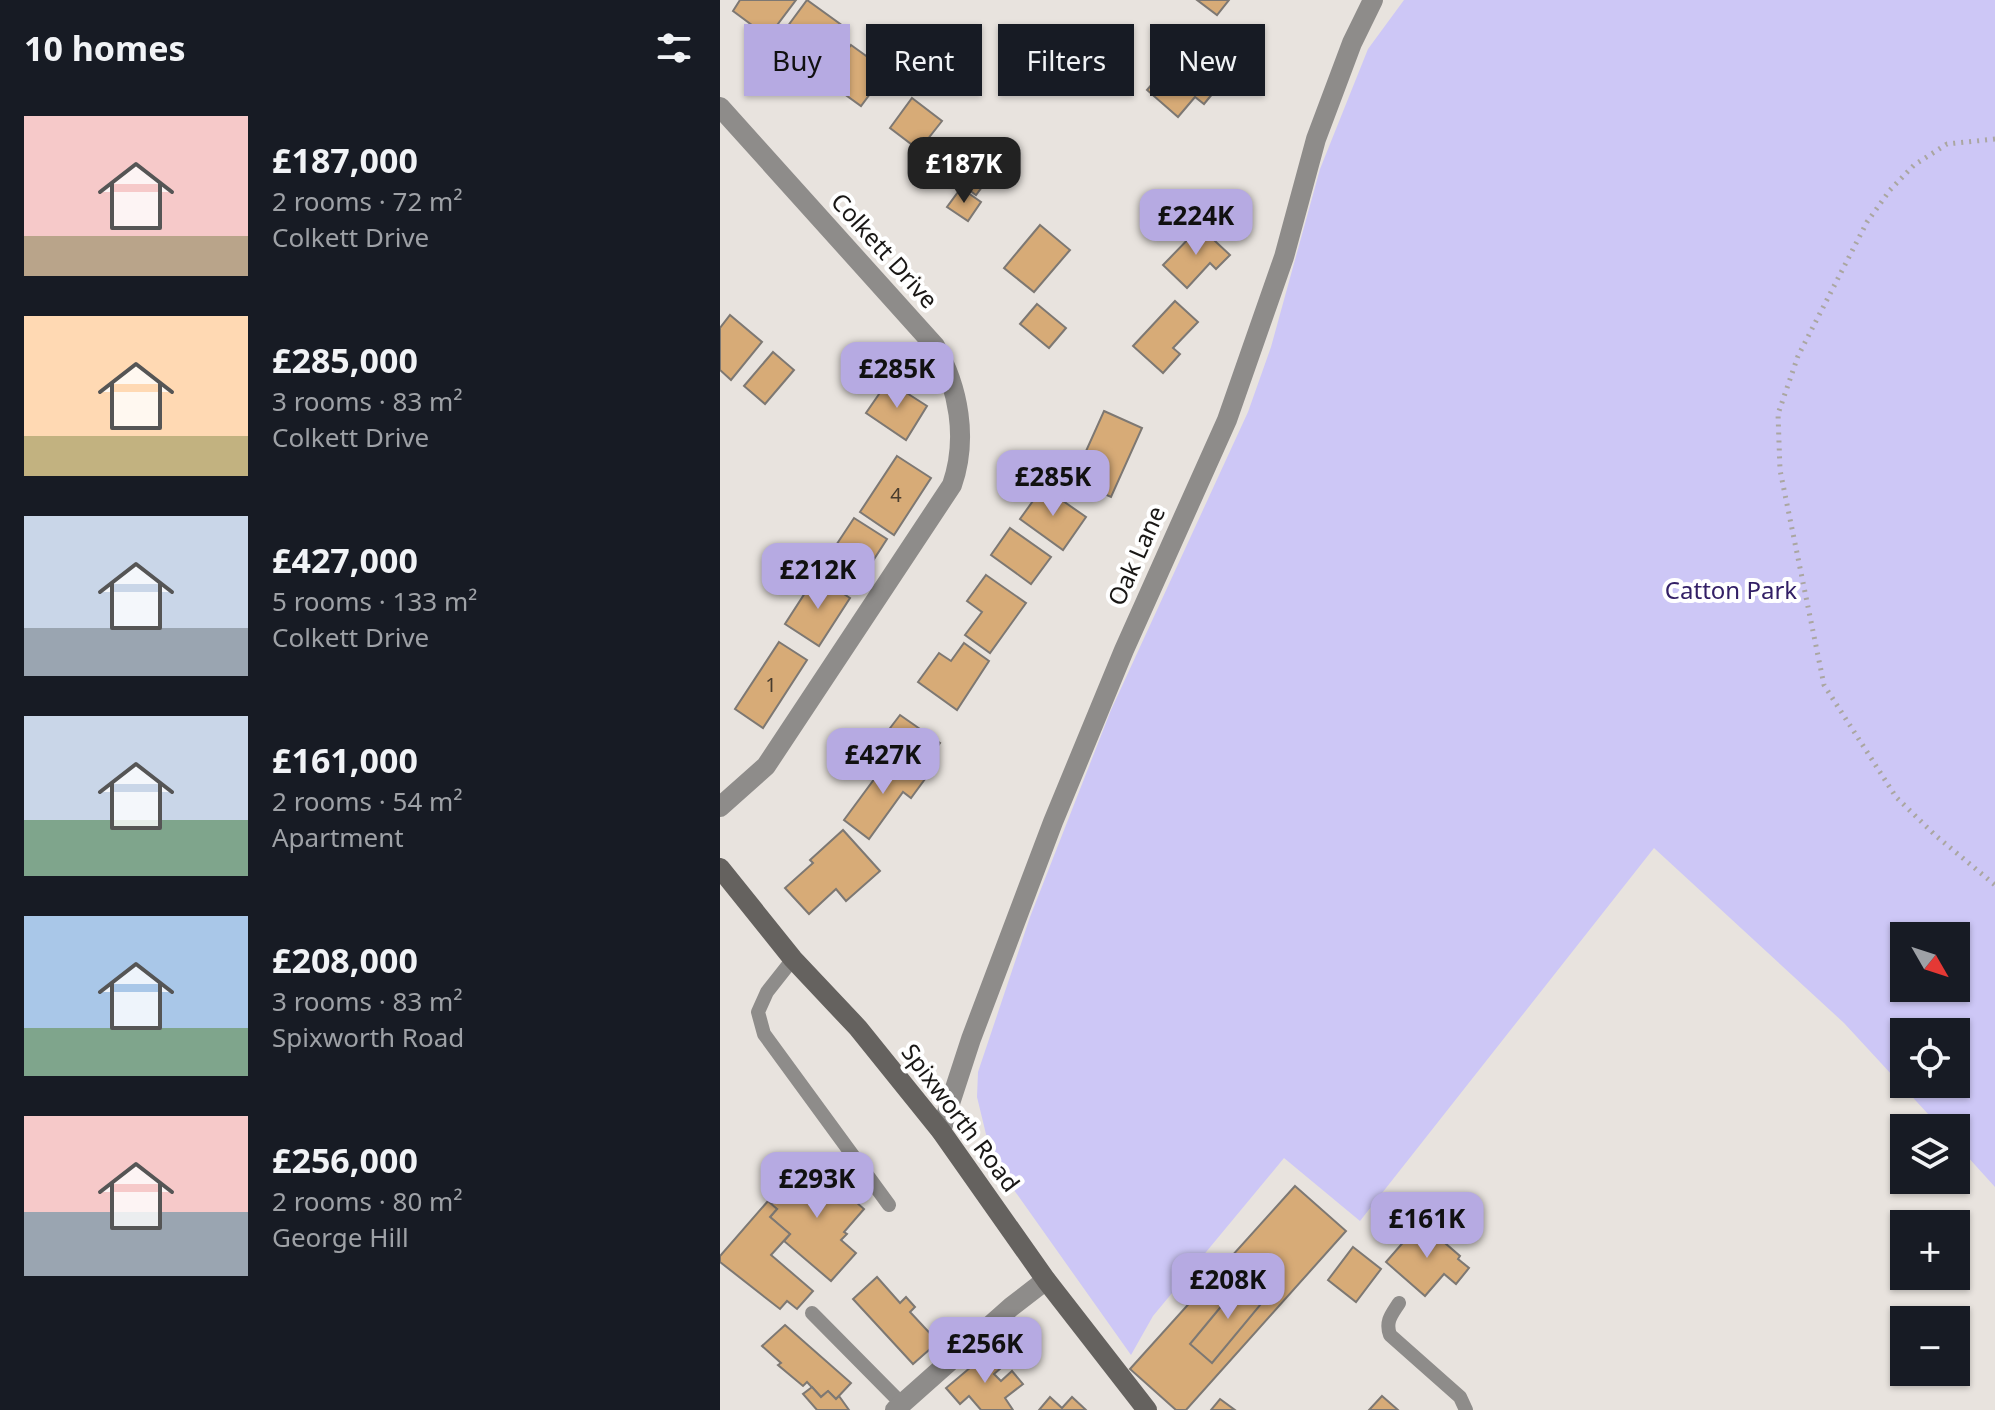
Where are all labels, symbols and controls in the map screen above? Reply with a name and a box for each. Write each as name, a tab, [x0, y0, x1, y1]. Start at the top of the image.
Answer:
chip: Buy	[744, 24, 850, 96]
chip: Rent	[866, 24, 982, 96]
chip: Filters	[998, 24, 1134, 96]
chip: New	[1150, 24, 1265, 96]
text: 10 homes	[24, 25, 186, 71]
icon: filters	[652, 26, 696, 70]
text: £187,000	[272, 137, 418, 183]
pin: £187K	[908, 137, 1020, 205]
text: £187K	[926, 145, 1002, 181]
icon: home	[88, 148, 184, 244]
text: 2 rooms · 72 m²	[272, 183, 462, 219]
street label: Colkett Drive	[824, 185, 946, 315]
pin: £224K	[1140, 189, 1252, 257]
text: £224K	[1158, 197, 1234, 233]
text: Colkett Drive	[272, 219, 429, 255]
text: £285,000	[272, 337, 418, 383]
pin: £285K	[841, 342, 953, 410]
icon: home	[88, 348, 184, 444]
text: £285K	[859, 350, 935, 386]
text: 3 rooms · 83 m²	[272, 383, 462, 419]
text: Colkett Drive	[272, 419, 429, 455]
pin: £285K	[997, 450, 1109, 518]
text: £285K	[1015, 458, 1091, 494]
house number: 4	[890, 481, 902, 508]
street label: Oak Lane	[1099, 500, 1172, 610]
text: £427,000	[272, 537, 418, 583]
pin: £212K	[762, 543, 874, 611]
icon: home	[88, 548, 184, 644]
text: £212K	[780, 551, 856, 587]
park label: Catton Park	[1665, 573, 1797, 606]
text: 5 rooms · 133 m²	[272, 583, 477, 619]
text: Colkett Drive	[272, 619, 429, 655]
house number: 1	[765, 671, 777, 698]
pin: £427K	[827, 728, 939, 796]
text: £427K	[845, 736, 921, 772]
text: £161,000	[272, 737, 418, 783]
icon: home	[88, 748, 184, 844]
text: 2 rooms · 54 m²	[272, 783, 462, 819]
text: Apartment	[272, 819, 404, 855]
north arrow	[1890, 922, 1970, 1002]
map controls	[1890, 922, 1970, 1386]
text: £208,000	[272, 937, 418, 983]
icon: home	[88, 948, 184, 1044]
text: 3 rooms · 83 m²	[272, 983, 462, 1019]
button: locate	[1890, 1018, 1970, 1098]
text: Spixworth Road	[272, 1019, 464, 1055]
street label: Spixworth Road	[895, 1036, 1028, 1198]
button: layers	[1890, 1114, 1970, 1194]
text: £256,000	[272, 1137, 418, 1183]
icon: home	[88, 1148, 184, 1244]
pin: £293K	[761, 1152, 873, 1220]
text: £293K	[779, 1160, 855, 1196]
text: 2 rooms · 80 m²	[272, 1183, 462, 1219]
pin: £161K	[1371, 1192, 1483, 1260]
text: £161K	[1389, 1200, 1465, 1236]
button: +	[1890, 1210, 1970, 1290]
text: George Hill	[272, 1219, 409, 1255]
pin: £208K	[1172, 1253, 1284, 1321]
text: £208K	[1190, 1261, 1266, 1297]
button: −	[1890, 1306, 1970, 1386]
pin: £256K	[929, 1317, 1041, 1385]
text: £256K	[947, 1325, 1023, 1361]

